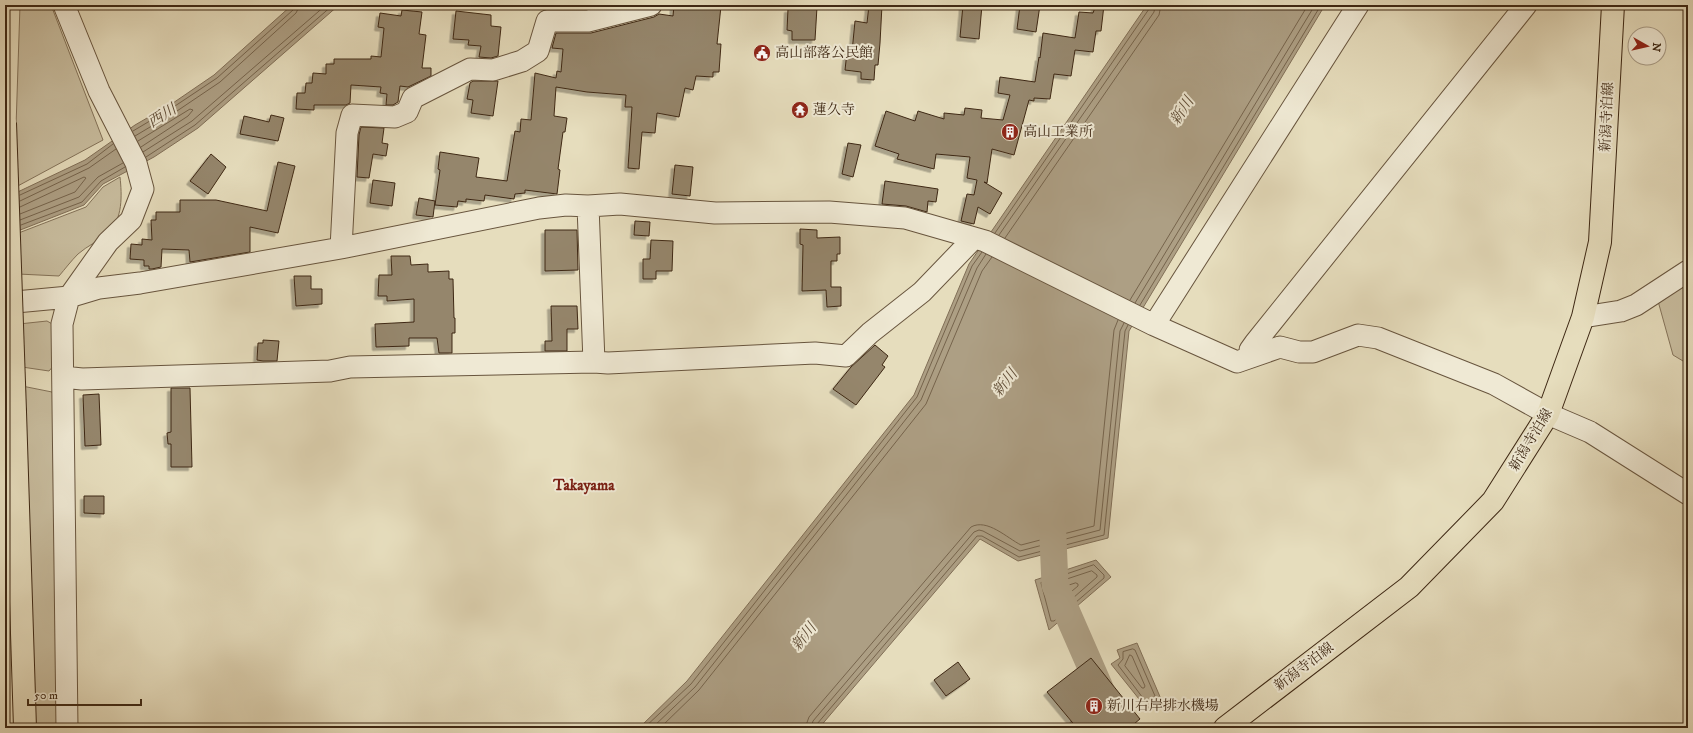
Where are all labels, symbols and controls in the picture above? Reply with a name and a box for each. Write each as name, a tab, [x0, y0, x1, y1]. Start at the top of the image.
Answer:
north arrow	[1627, 26, 1667, 66]
text: N	[1648, 42, 1663, 53]
public building icon: 高山部落公民館	[752, 43, 772, 63]
place label: 高山部落公民館	[775, 44, 873, 62]
street label: 新潟寺泊線	[1596, 82, 1618, 152]
water label: 新川	[1166, 92, 1199, 129]
water label: 西川	[144, 99, 181, 132]
temple icon: 蓮久寺	[790, 100, 810, 120]
place label: 蓮久寺	[813, 101, 855, 119]
building icon: 高山工業所	[1000, 122, 1020, 142]
place label: 高山工業所	[1023, 123, 1093, 141]
water label: 新川	[988, 364, 1023, 401]
street label: 新潟寺泊線	[1505, 405, 1557, 475]
district label: Takayama	[552, 476, 615, 495]
water label: 新川	[787, 618, 822, 655]
street label: 新潟寺泊線	[1271, 639, 1337, 695]
scale bar	[28, 681, 141, 707]
text: 50 m	[34, 688, 58, 703]
building icon: 新川右岸排水機場	[1084, 696, 1104, 716]
place label: 新川右岸排水機場	[1107, 697, 1219, 715]

